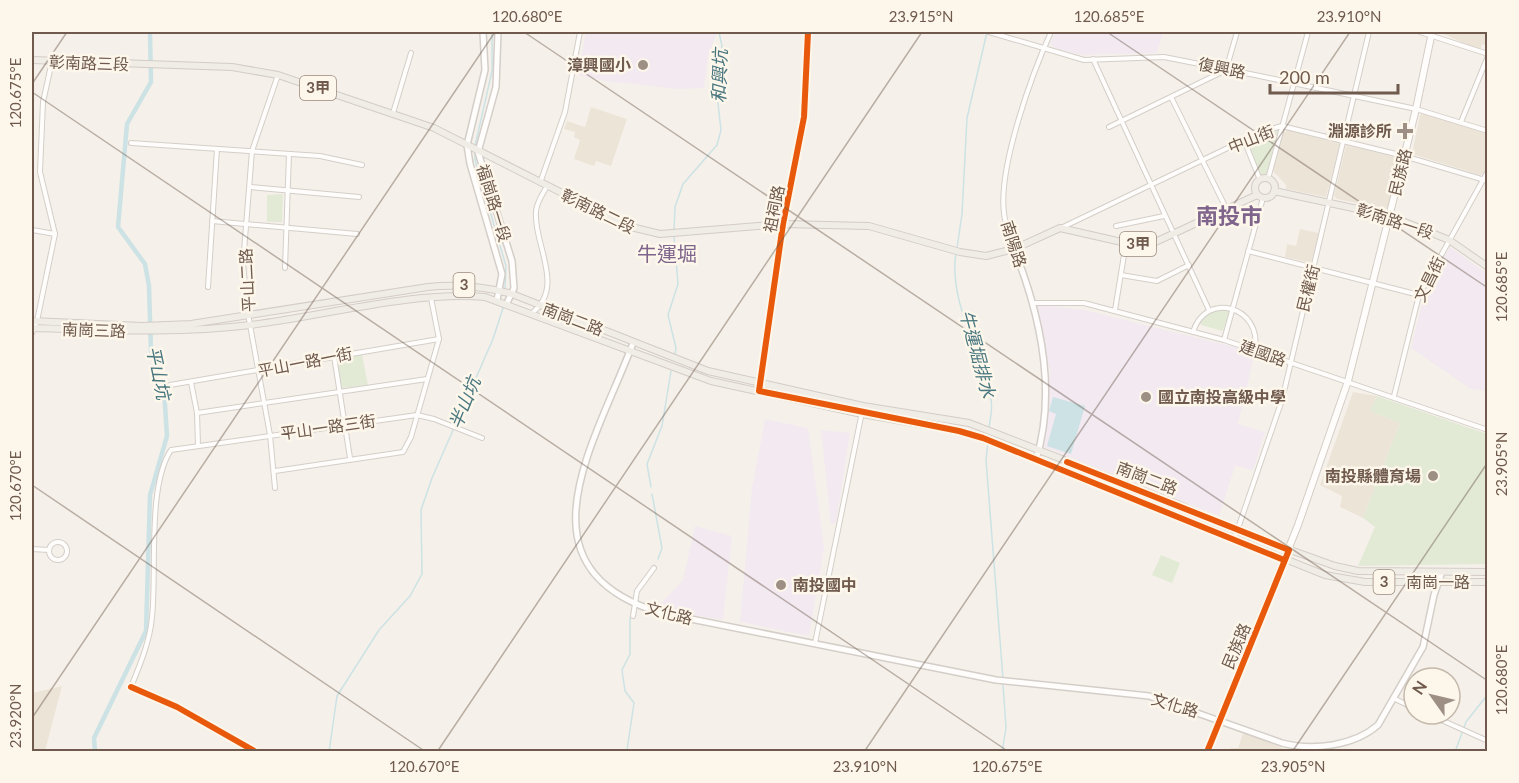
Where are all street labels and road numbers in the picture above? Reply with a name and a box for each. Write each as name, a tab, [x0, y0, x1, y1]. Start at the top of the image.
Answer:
street label: 彰南路三段	[49, 52, 129, 73]
street label: 復興路	[1197, 54, 1247, 81]
road number: 3甲	[300, 76, 336, 100]
street label: 中山街	[1225, 121, 1277, 156]
street label: 民族路	[1384, 146, 1415, 197]
street label: 福崗路一段	[474, 162, 515, 244]
street label: 彰南路二段	[558, 184, 638, 237]
street label: 祖祠路	[760, 184, 787, 234]
street label: 彰南路一段	[1354, 199, 1436, 242]
street label: 南陽路	[998, 218, 1031, 270]
road number: 3甲	[1120, 232, 1156, 256]
street label: 平山二路	[235, 248, 258, 312]
street label: 文昌街	[1409, 253, 1448, 305]
street label: 民權街	[1292, 262, 1323, 313]
road number: 3	[454, 273, 474, 297]
street label: 南崗二路	[540, 298, 606, 339]
street label: 南崗三路	[62, 319, 126, 340]
street label: 建國路	[1237, 336, 1289, 369]
street label: 平山一路一街	[256, 343, 354, 380]
street label: 平山一路三街	[279, 410, 377, 443]
street label: 南崗二路	[1114, 457, 1180, 498]
road number: 3	[1374, 570, 1394, 594]
street label: 南崗一路	[1406, 572, 1470, 591]
street label: 文化路	[644, 597, 695, 628]
street label: 民族路	[1217, 620, 1254, 672]
street label: 文化路	[1149, 688, 1201, 721]

